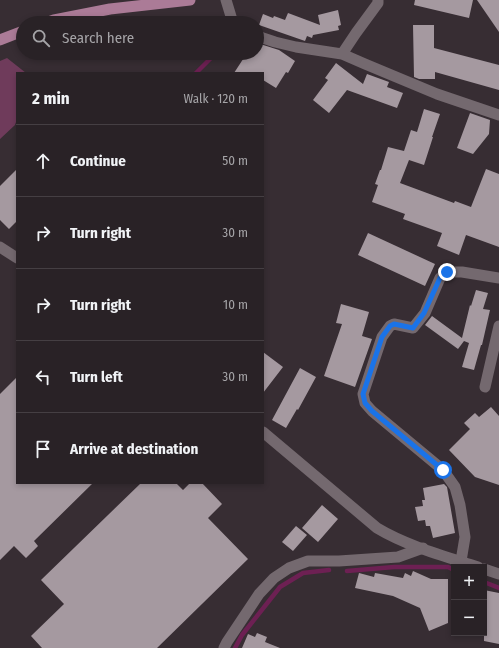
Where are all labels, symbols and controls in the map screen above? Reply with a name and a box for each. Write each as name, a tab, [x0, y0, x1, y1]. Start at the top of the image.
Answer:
search box	[16, 16, 264, 60]
icon: search	[30, 27, 52, 49]
text: Search here	[62, 29, 134, 47]
text: 2 min	[32, 88, 70, 109]
text: Walk · 120 m	[183, 91, 248, 106]
icon: ahead	[32, 150, 54, 172]
text: Continue	[70, 152, 126, 170]
text: 50 m	[222, 153, 248, 168]
icon: right	[32, 222, 54, 244]
text: Turn right	[70, 224, 131, 242]
text: 30 m	[222, 225, 248, 240]
route end	[438, 263, 456, 281]
icon: right	[32, 294, 54, 316]
text: Turn right	[70, 296, 131, 314]
text: 10 m	[223, 297, 248, 312]
icon: left	[32, 366, 54, 388]
text: Turn left	[70, 368, 123, 386]
text: 30 m	[222, 369, 248, 384]
icon: arrive	[32, 438, 54, 460]
text: Arrive at destination	[70, 440, 198, 458]
route start	[434, 461, 452, 479]
map controls	[451, 564, 487, 636]
button: +	[451, 564, 487, 600]
button: −	[451, 600, 487, 636]

